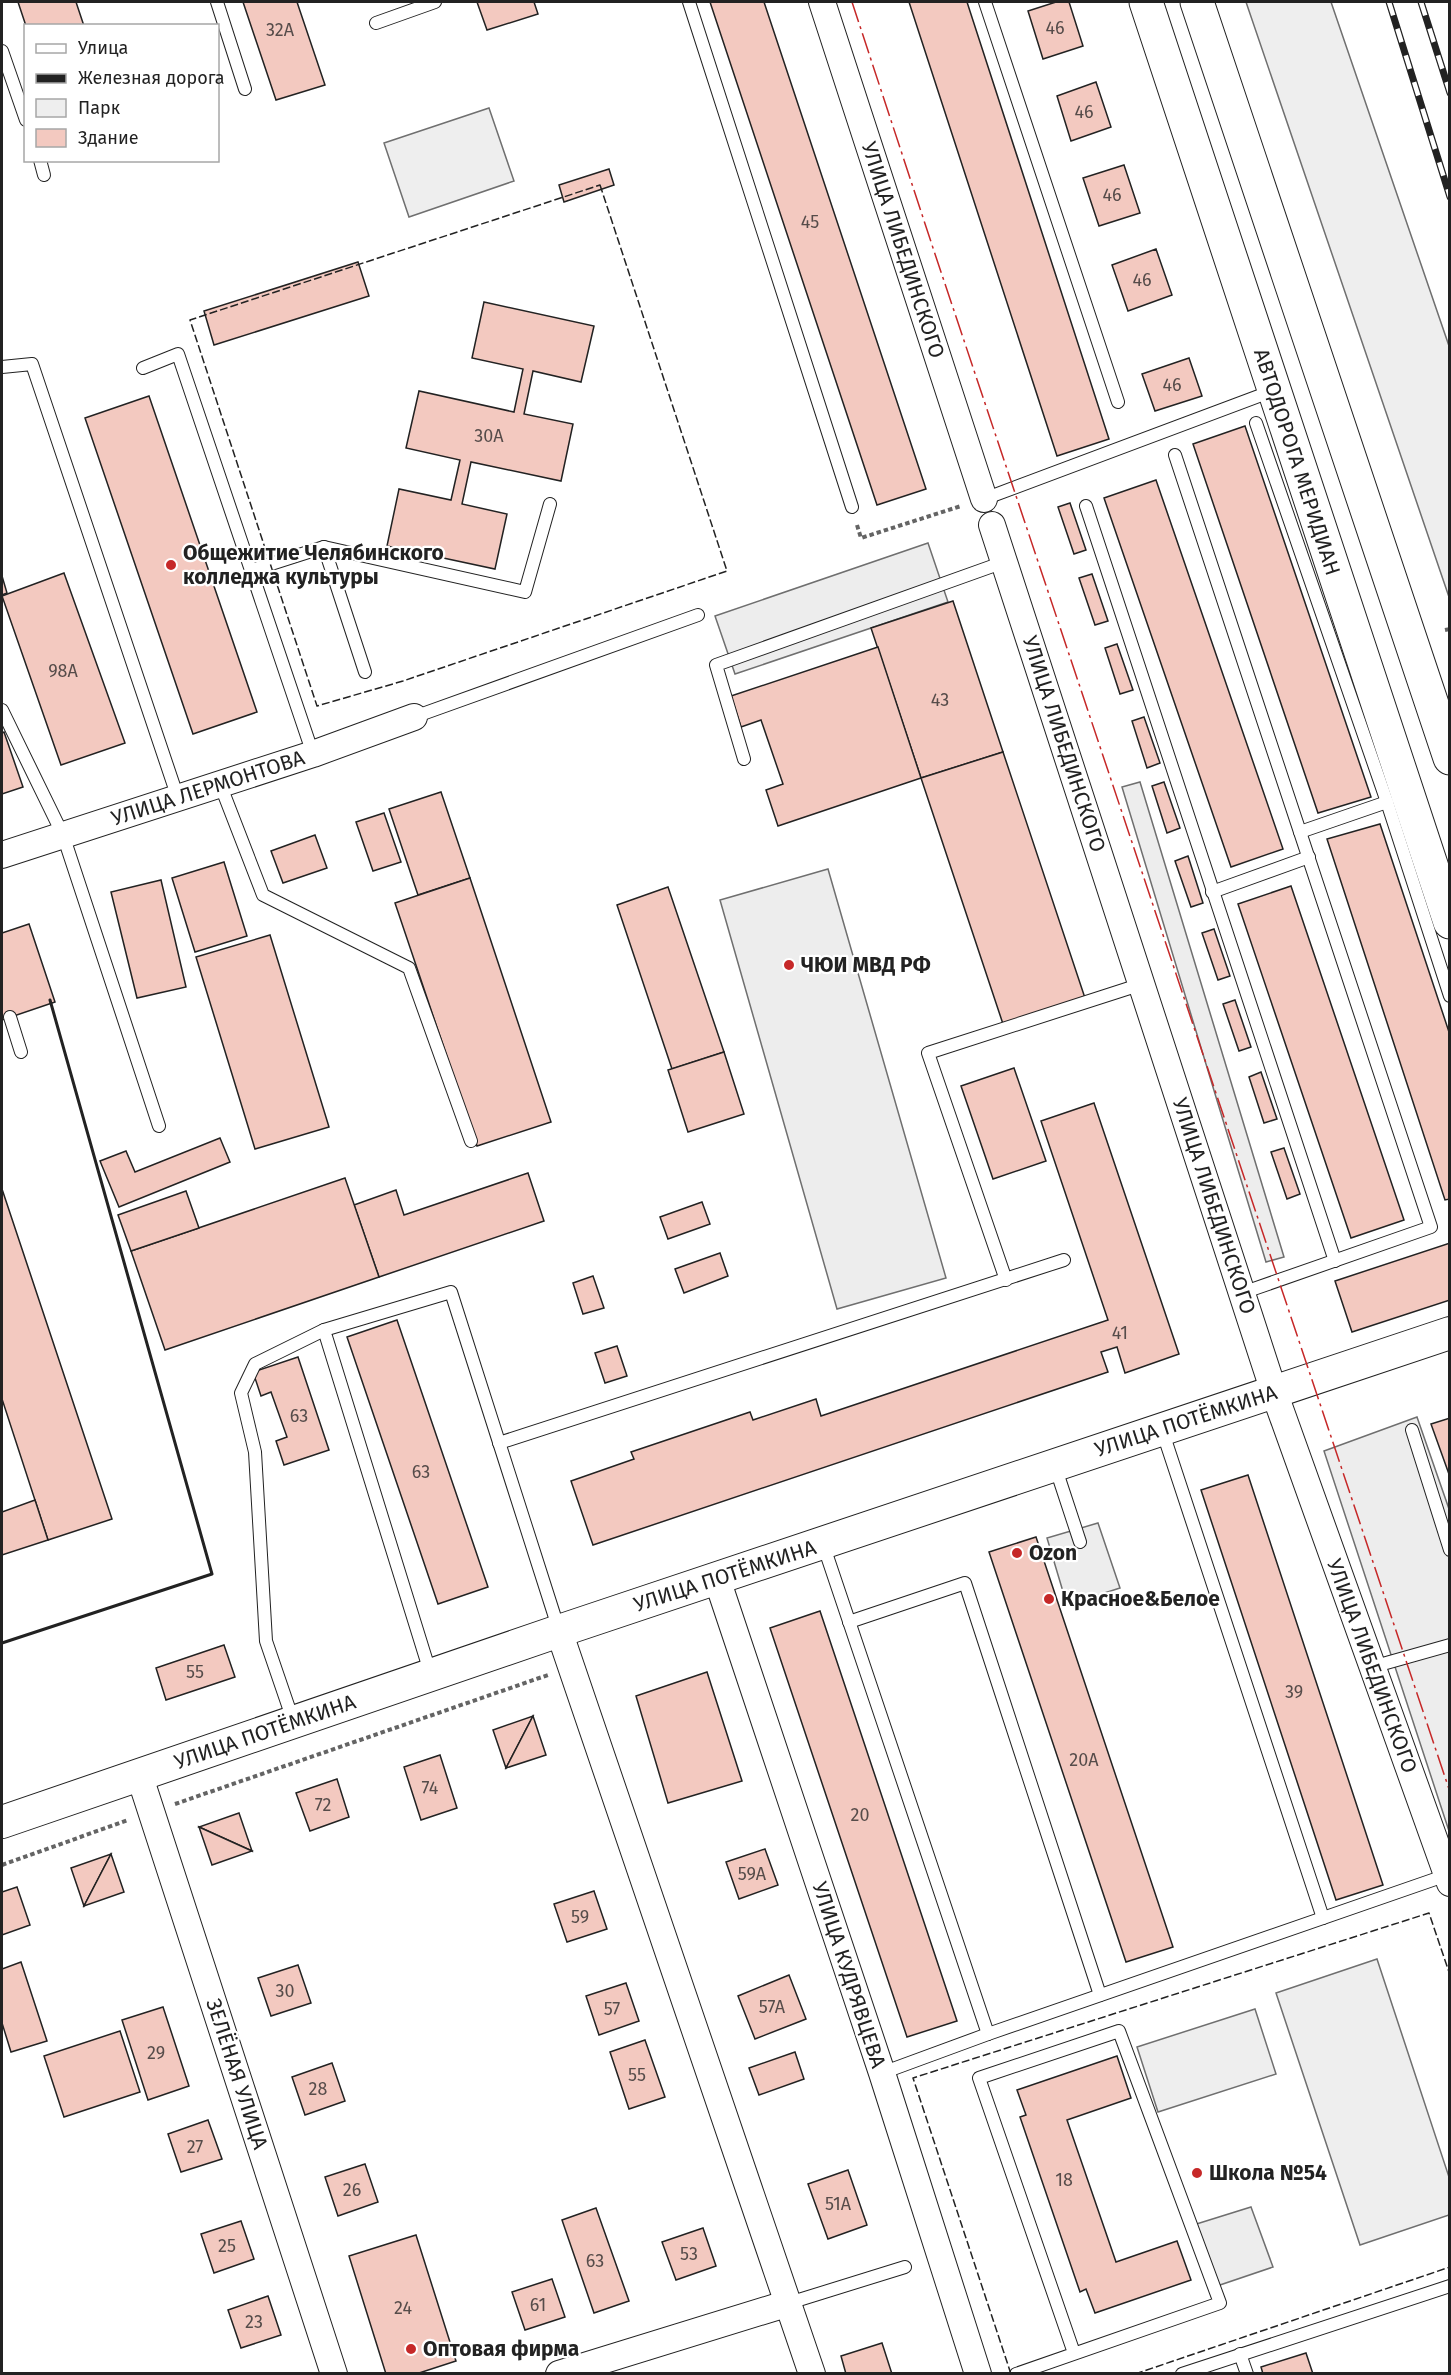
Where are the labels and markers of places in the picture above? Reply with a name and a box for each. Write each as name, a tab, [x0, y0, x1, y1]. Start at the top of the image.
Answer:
place label: Общежитие Челябинского колледжа культуры	[183, 540, 444, 590]
marker: Общежитие Челябинского колледжа культуры	[164, 558, 178, 572]
place label: ЧЮИ МВД РФ	[801, 952, 931, 978]
marker: ЧЮИ МВД РФ	[782, 958, 796, 972]
place label: Ozon	[1029, 1540, 1077, 1566]
marker: Ozon	[1010, 1546, 1024, 1560]
place label: Красное&Белое	[1061, 1586, 1220, 1612]
marker: Красное&Белое	[1042, 1592, 1056, 1606]
place label: Школа №54	[1209, 2160, 1327, 2186]
marker: Школа №54	[1190, 2166, 1204, 2180]
place label: Оптовая фирма	[423, 2336, 579, 2362]
marker: Оптовая фирма	[404, 2342, 418, 2356]

